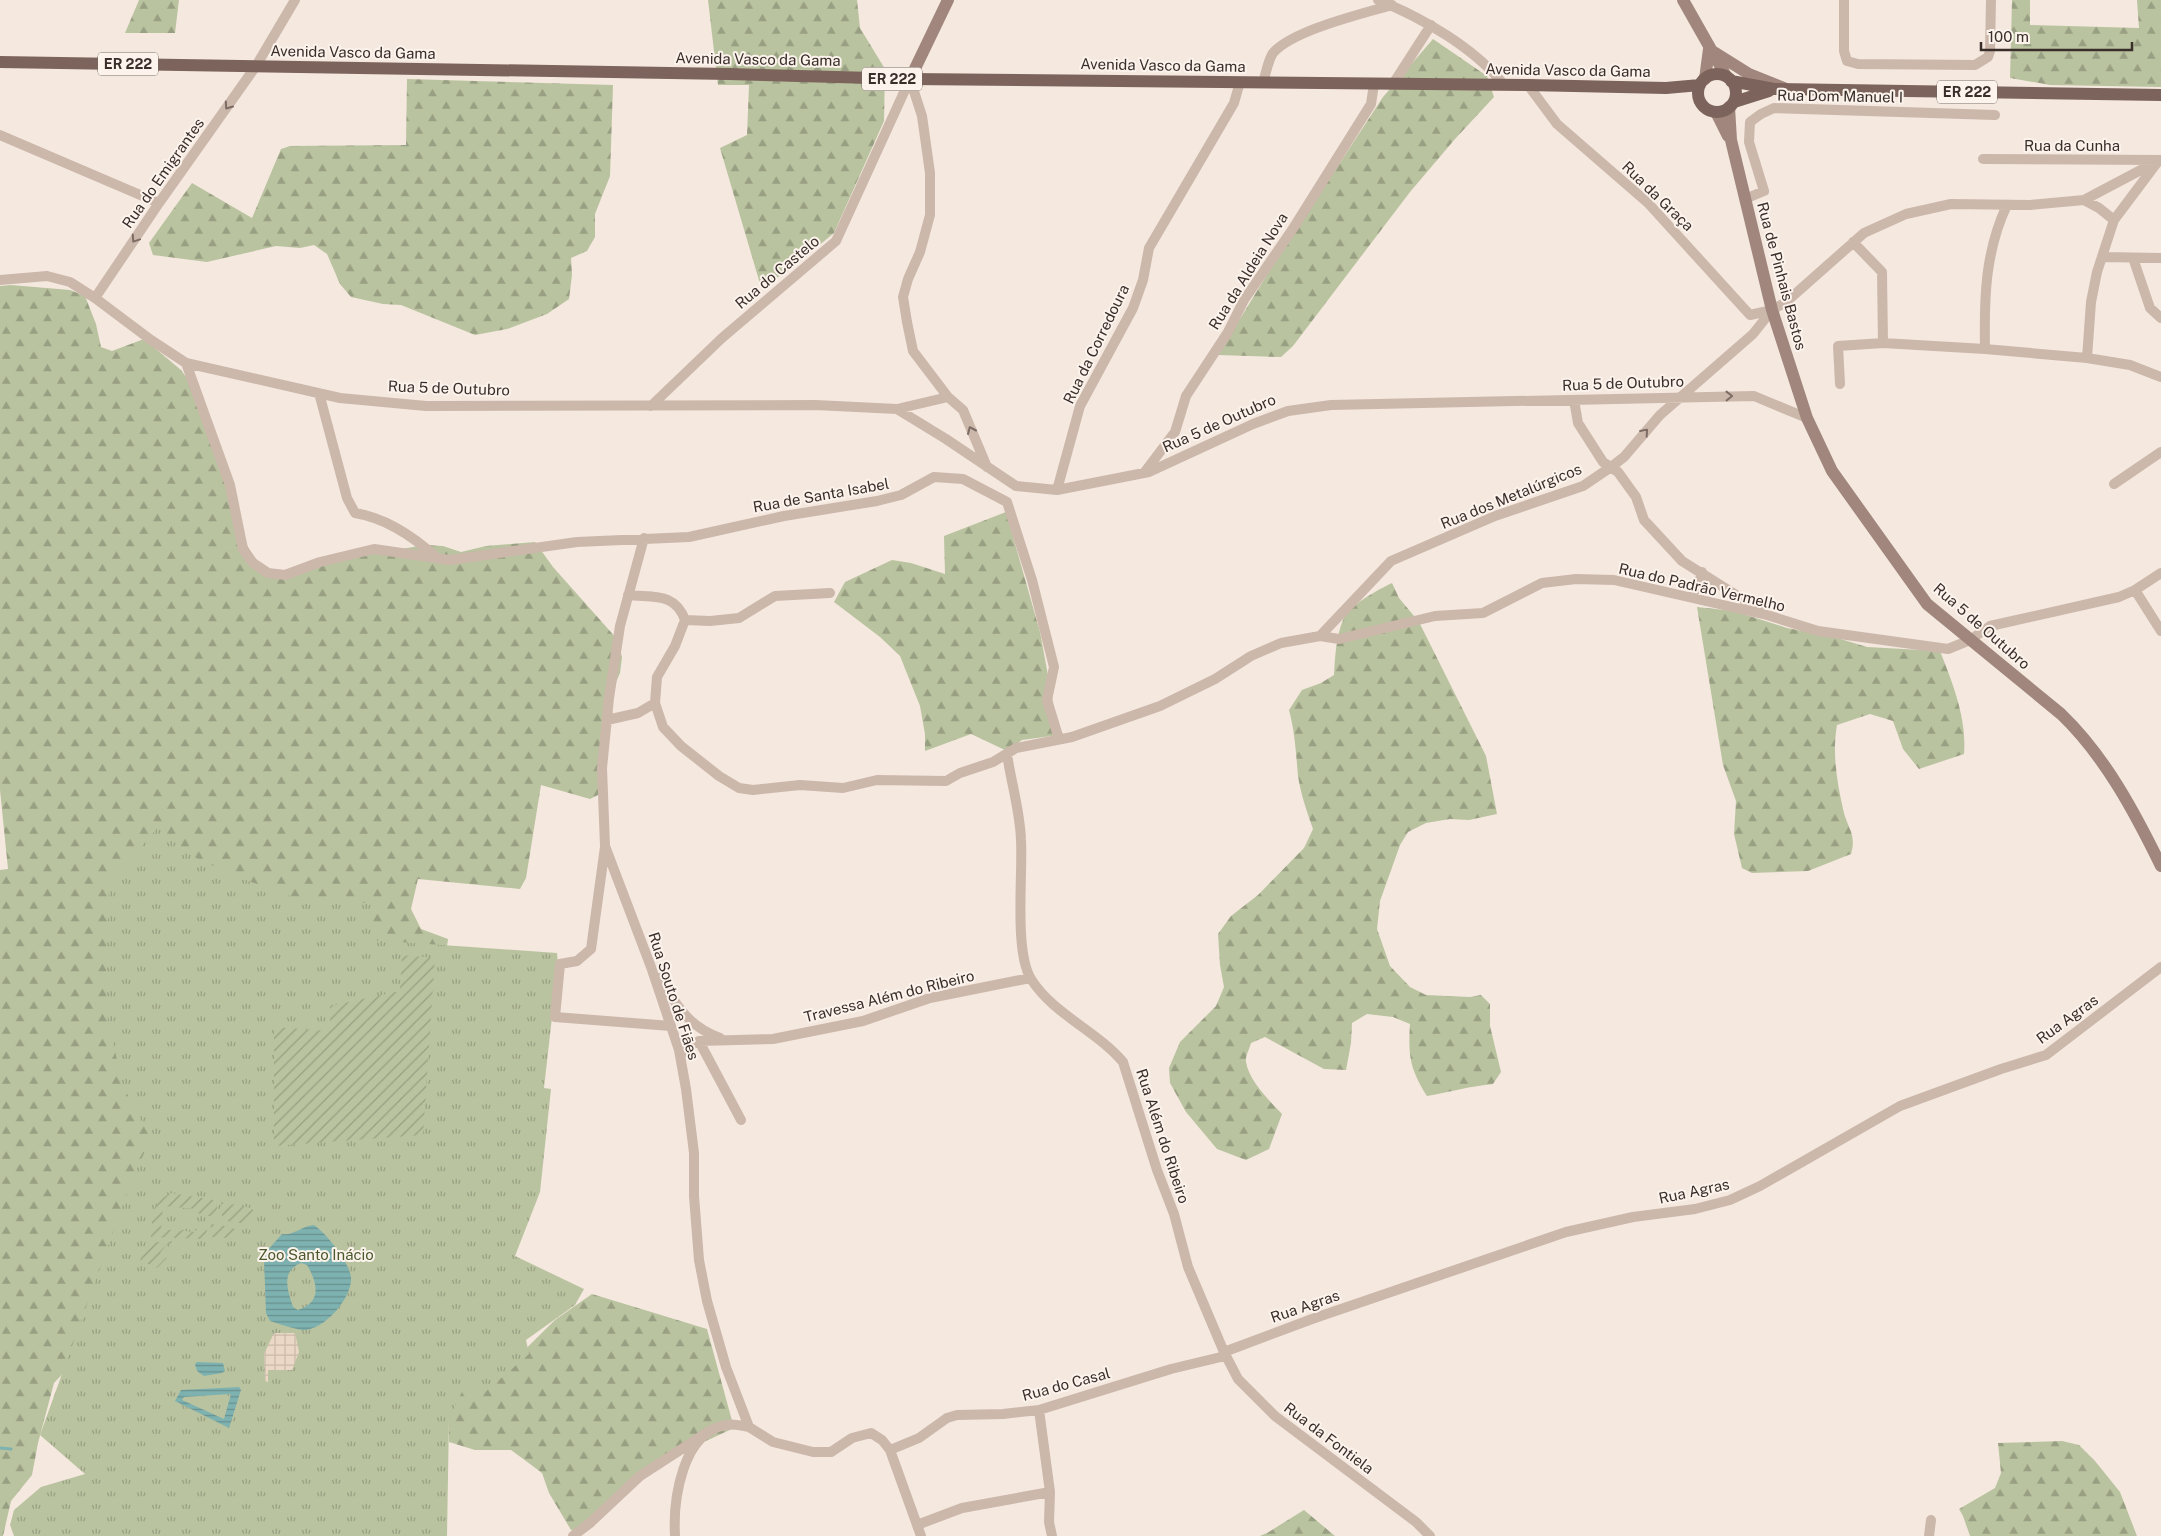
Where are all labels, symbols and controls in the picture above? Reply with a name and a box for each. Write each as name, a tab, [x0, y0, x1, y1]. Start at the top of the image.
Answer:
scale bar	[1981, 20, 2132, 52]
text: 100 m	[1988, 28, 2029, 45]
street label: Avenida Vasco da Gama	[270, 42, 436, 62]
street label: Avenida Vasco da Gama	[675, 49, 841, 69]
road number: ER 222	[98, 52, 158, 76]
street label: Avenida Vasco da Gama	[1080, 55, 1246, 75]
street label: Avenida Vasco da Gama	[1485, 60, 1651, 80]
road number: ER 222	[862, 68, 922, 90]
road number: ER 222	[1937, 80, 1997, 104]
street label: Rua Dom Manuel I	[1777, 86, 1903, 106]
one-way arrow	[225, 101, 234, 110]
street label: Rua do Emigrantes	[119, 115, 207, 231]
street label: Rua da Cunha	[2024, 137, 2120, 154]
street label: Rua da Graça	[1619, 158, 1697, 234]
street label: Rua de Pinhais Bastos	[1754, 200, 1810, 352]
street label: Rua da Aldeia Nova	[1205, 209, 1291, 333]
street label: Rua do Castelo	[732, 232, 822, 312]
one-way arrow	[131, 234, 141, 243]
street label: Rua da Corredoura	[1060, 282, 1132, 406]
street label: Rua 5 de Outubro	[1562, 372, 1684, 394]
street label: Rua 5 de Outubro	[388, 377, 510, 399]
street label: Rua 5 de Outubro	[1160, 390, 1278, 456]
one-way arrow	[1726, 391, 1733, 401]
one-way arrow	[967, 426, 978, 435]
one-way arrow	[1640, 429, 1649, 438]
street label: Rua dos Metalúrgicos	[1438, 460, 1584, 532]
street label: Rua de Santa Isabel	[752, 475, 890, 515]
street label: Rua do Padrão Vermelho	[1617, 560, 1787, 614]
street label: Rua 5 de Outubro	[1930, 580, 2034, 672]
street label: Rua Souto de Fiães	[645, 930, 703, 1062]
street label: Travessa Além do Ribeiro	[802, 967, 976, 1025]
street label: Rua Agras	[2033, 991, 2101, 1047]
street label: Rua Além do Ribeiro	[1133, 1066, 1193, 1206]
street label: Rua Agras	[1657, 1175, 1731, 1207]
park label: Zoo Santo Inácio	[258, 1246, 374, 1263]
street label: Rua Agras	[1268, 1286, 1342, 1326]
street label: Rua do Casal	[1020, 1364, 1112, 1404]
street label: Rua da Fontiela	[1281, 1399, 1377, 1477]

